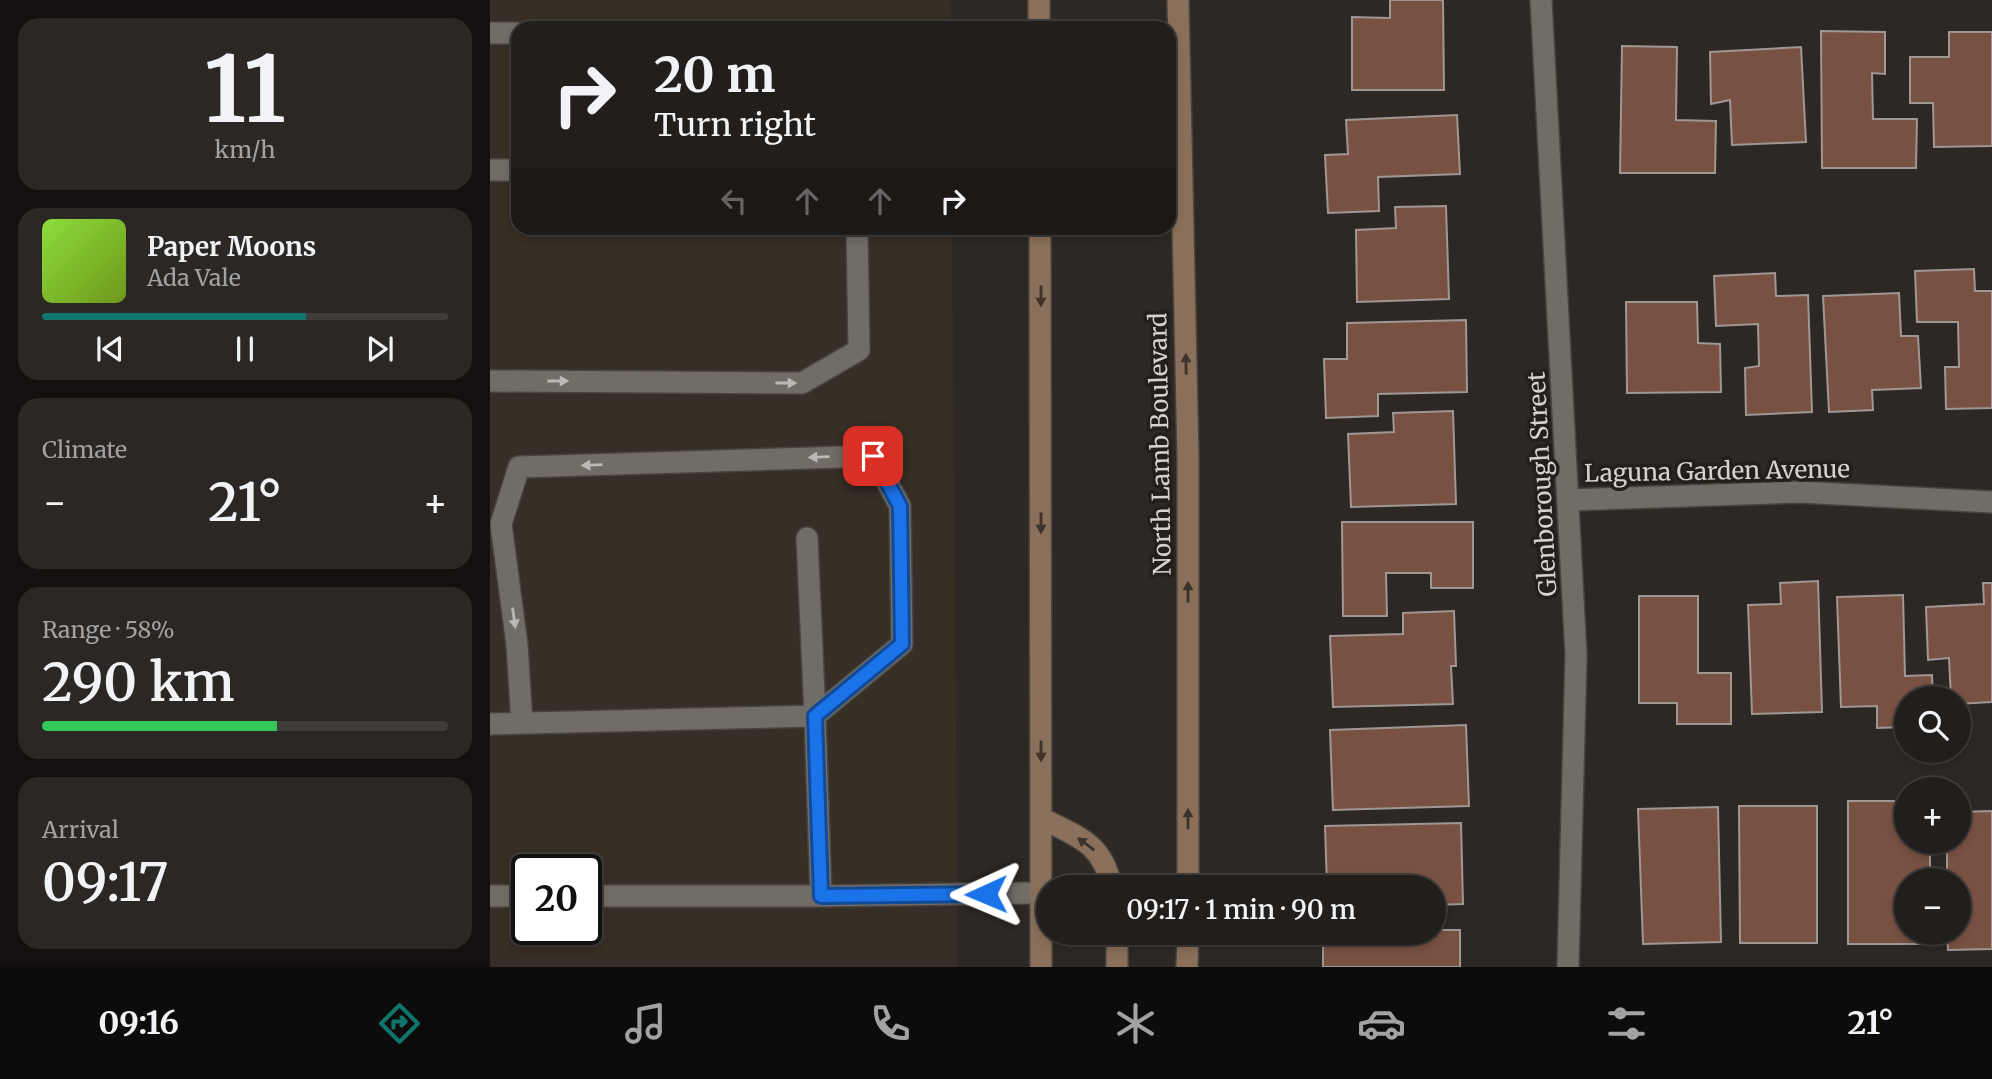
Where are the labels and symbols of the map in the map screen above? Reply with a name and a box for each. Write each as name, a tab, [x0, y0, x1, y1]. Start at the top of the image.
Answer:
one-way arrow	[1035, 285, 1047, 307]
street label: North Lamb Boulevard	[1142, 312, 1178, 576]
one-way arrow	[1180, 353, 1192, 375]
street label: Glenborough Street	[1521, 370, 1563, 597]
one-way arrow	[547, 375, 569, 387]
one-way arrow	[775, 377, 797, 389]
pin	[843, 426, 903, 486]
one-way arrow	[808, 452, 830, 463]
street label: Laguna Garden Avenue	[1584, 453, 1850, 489]
one-way arrow	[581, 459, 603, 470]
one-way arrow	[1035, 512, 1047, 534]
one-way arrow	[1182, 580, 1194, 602]
one-way arrow	[508, 607, 519, 629]
one-way arrow	[1035, 740, 1047, 762]
one-way arrow	[1182, 808, 1194, 830]
one-way arrow	[1077, 837, 1096, 851]
speed limit sign: 20	[511, 854, 602, 945]
position arrow	[949, 857, 1023, 931]

